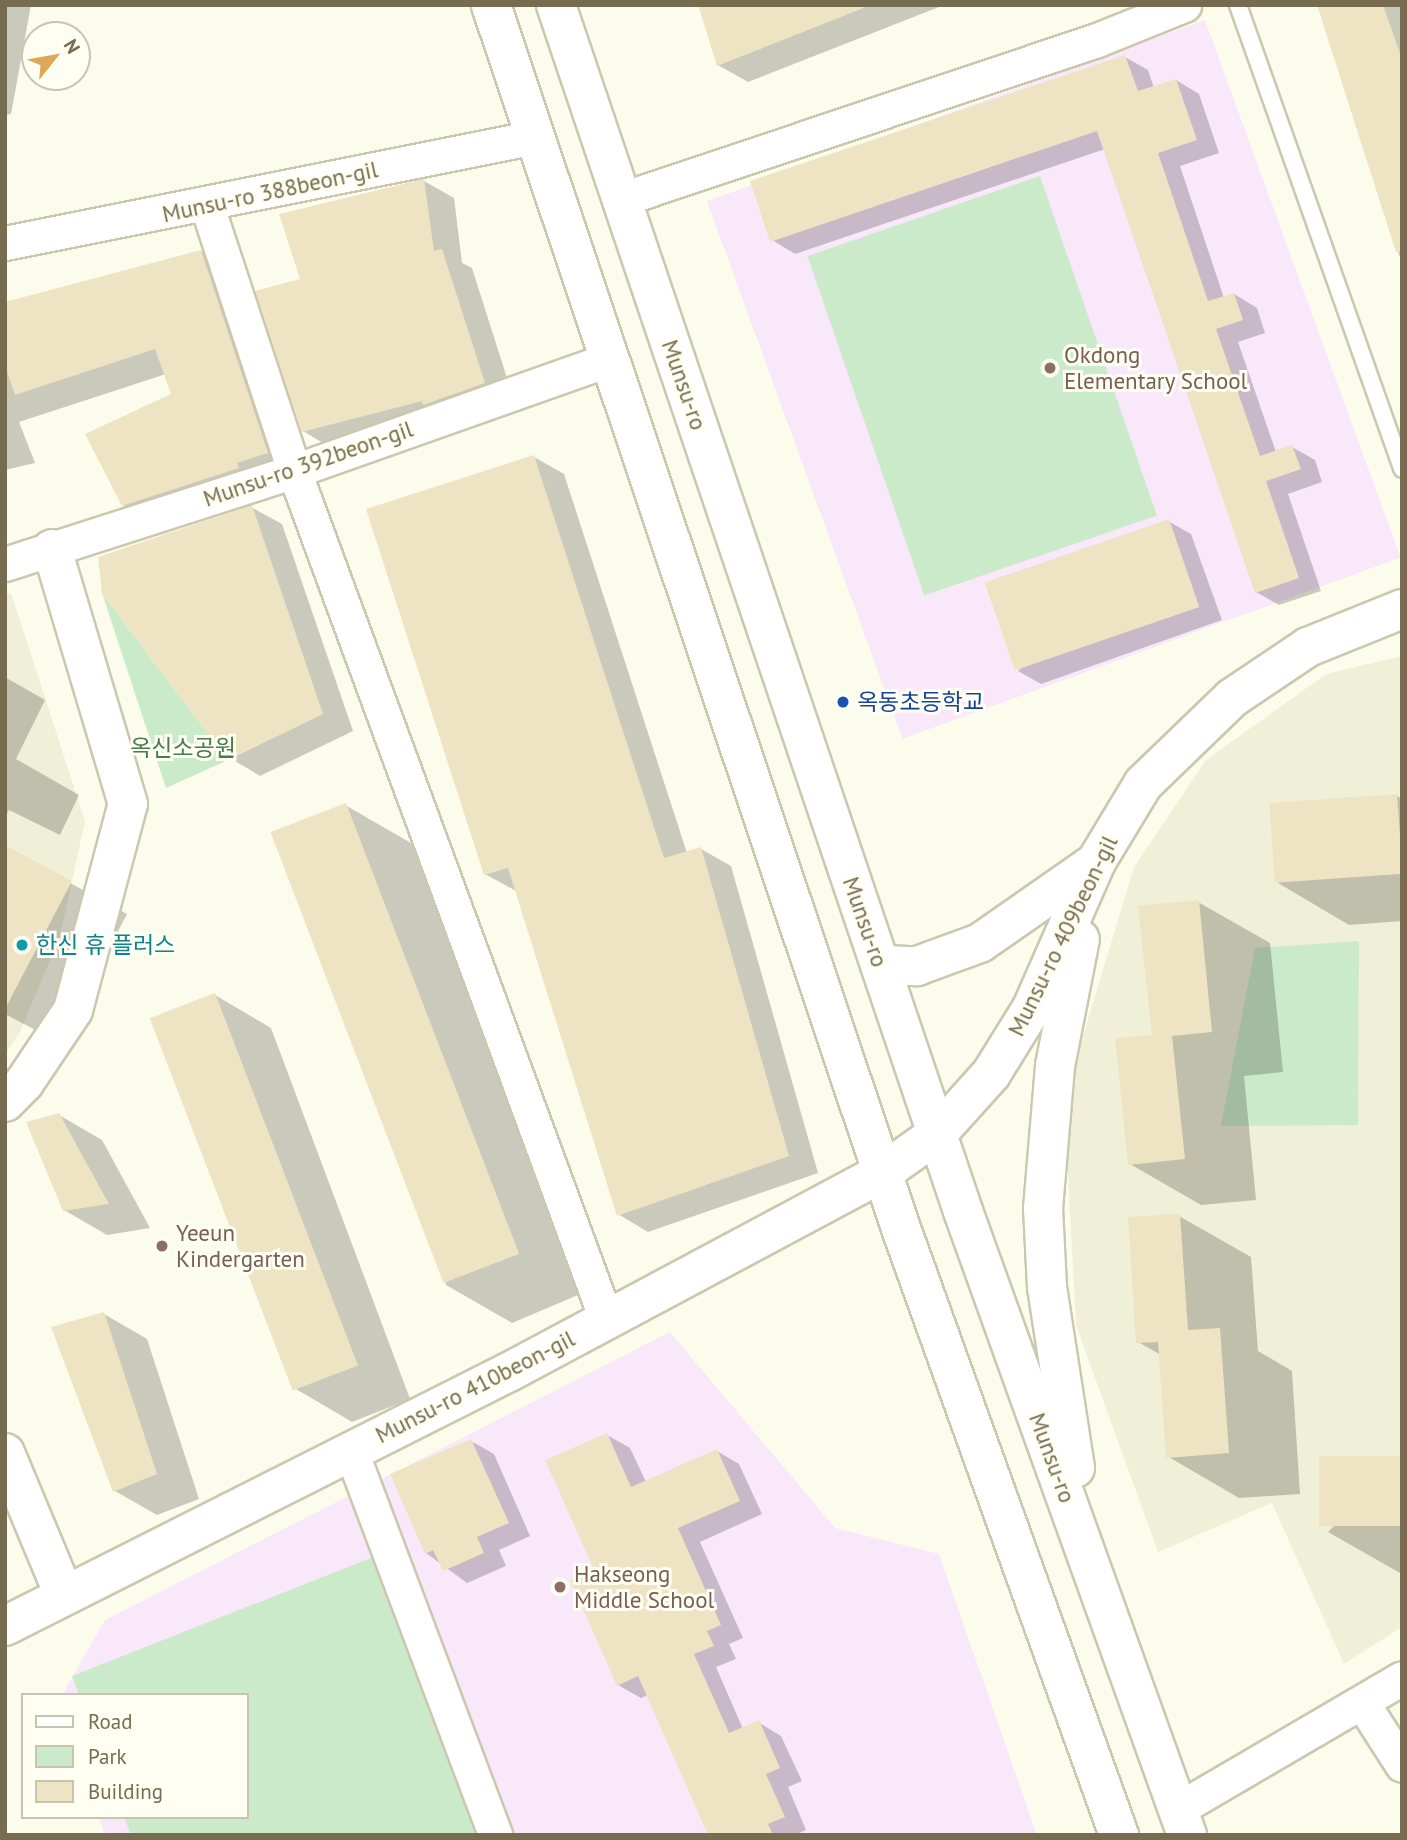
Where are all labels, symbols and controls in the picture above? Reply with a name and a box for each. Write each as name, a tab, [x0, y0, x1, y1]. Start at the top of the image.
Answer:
north arrow	[21, 21, 91, 91]
text: N	[59, 35, 86, 58]
street label: Munsu-ro 388beon-gil	[160, 156, 380, 228]
street label: Munsu-ro	[656, 336, 712, 434]
place label: Okdong Elementary School	[1064, 341, 1248, 395]
marker: Okdong Elementary School	[1042, 360, 1058, 376]
street label: Munsu-ro 392beon-gil	[200, 415, 416, 513]
place label: 옥동초등학교	[857, 688, 984, 716]
marker: 옥동초등학교	[835, 694, 851, 710]
park label: 옥신소공원	[130, 734, 236, 762]
street label: Munsu-ro 409beon-gil	[1002, 831, 1124, 1041]
street label: Munsu-ro	[837, 873, 893, 971]
place label: 한신 휴 플러스	[36, 931, 175, 959]
marker: 한신 휴 플러스	[14, 937, 30, 953]
place label: Yeeun Kindergarten	[176, 1219, 305, 1273]
marker: Yeeun Kindergarten	[154, 1238, 170, 1254]
street label: Munsu-ro 410beon-gil	[371, 1325, 579, 1449]
street label: Munsu-ro	[1023, 1409, 1081, 1507]
place label: Hakseong Middle School	[574, 1560, 714, 1614]
marker: Hakseong Middle School	[552, 1579, 568, 1595]
legend	[21, 1693, 248, 1819]
text: Road	[88, 1708, 132, 1735]
text: Park	[88, 1743, 127, 1770]
text: Building	[88, 1778, 163, 1805]

